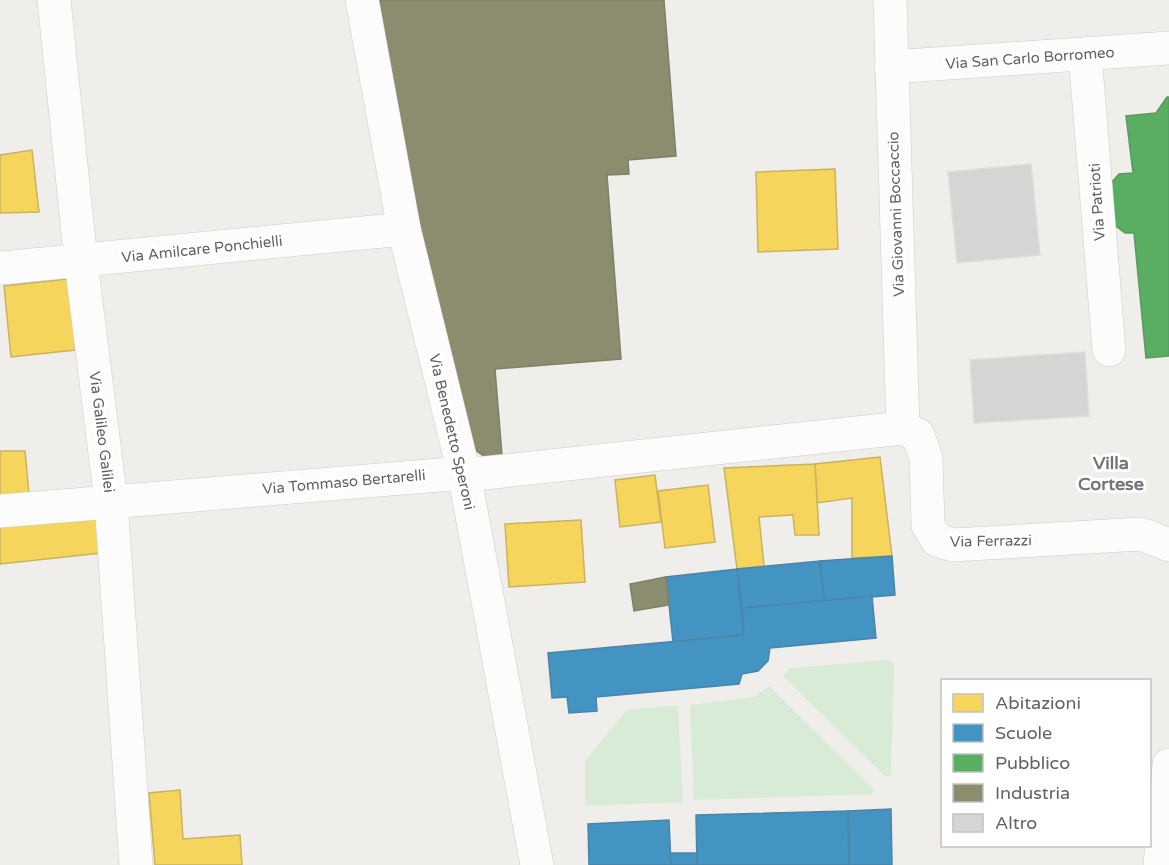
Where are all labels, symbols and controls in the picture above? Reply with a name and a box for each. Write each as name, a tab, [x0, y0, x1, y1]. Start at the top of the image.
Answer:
street label: Via San Carlo Borromeo	[945, 43, 1115, 73]
street label: Via Giovanni Boccaccio	[884, 131, 908, 297]
street label: Via Patrioti	[1085, 162, 1109, 242]
street label: Via Amilcare Ponchielli	[121, 232, 283, 266]
street label: Via Benedetto Speroni	[425, 352, 479, 512]
street label: Via Galileo Galilei	[86, 370, 118, 494]
district label: Villa Cortese	[1078, 452, 1144, 495]
street label: Via Tommaso Bertarelli	[262, 466, 426, 498]
street label: Via Ferrazzi	[950, 531, 1032, 551]
legend	[941, 679, 1151, 847]
text: Abitazioni	[995, 692, 1081, 714]
text: Scuole	[995, 722, 1052, 744]
text: Pubblico	[995, 752, 1070, 774]
text: Industria	[995, 782, 1070, 804]
text: Altro	[995, 812, 1037, 834]

